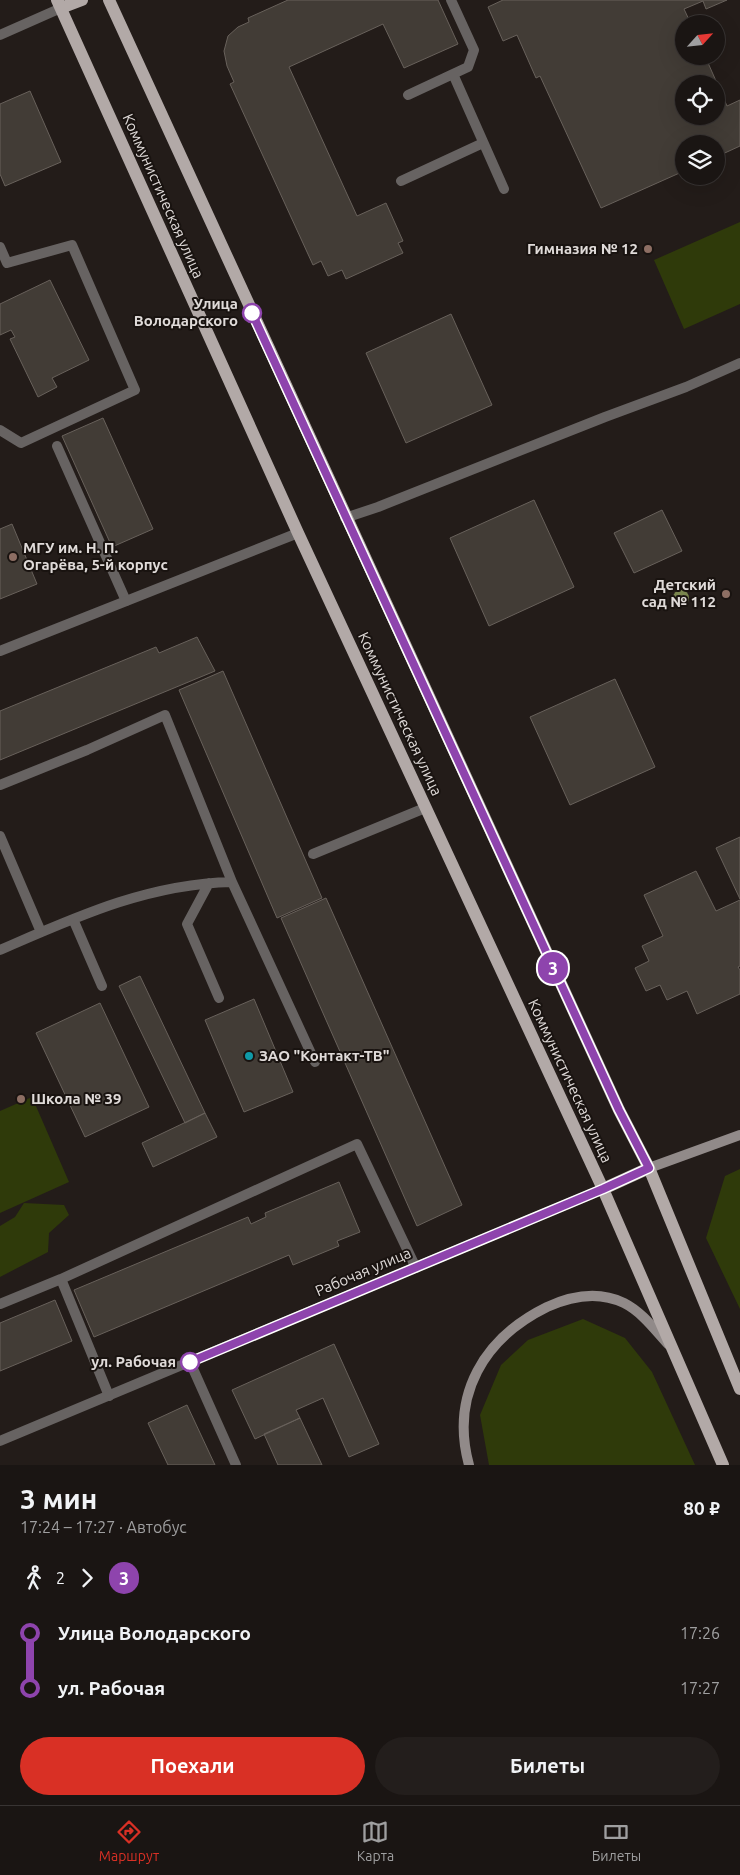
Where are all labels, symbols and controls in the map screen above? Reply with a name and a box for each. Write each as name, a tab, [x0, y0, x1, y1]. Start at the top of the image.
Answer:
north arrow	[675, 15, 725, 65]
map controls	[675, 15, 725, 185]
button: locate	[675, 75, 725, 125]
street label: Коммунистическая улица	[119, 111, 207, 281]
button: layers	[675, 135, 725, 185]
place label: Гимназия № 12	[527, 240, 638, 257]
marker: Гимназия № 12	[642, 243, 654, 255]
place label: Улица Володарского	[134, 295, 238, 329]
marker: Улица Володарского	[242, 303, 262, 323]
place label: МГУ им. Н. П. Огарёва, 5-й корпус	[23, 539, 168, 573]
marker: МГУ им. Н. П. Огарёва, 5-й корпус	[7, 551, 19, 563]
place label: Детский сад № 112	[641, 576, 716, 610]
marker: Детский сад № 112	[720, 588, 732, 600]
street label: Коммунистическая улица	[355, 629, 446, 798]
line badge: 3	[537, 952, 569, 984]
text: 3	[548, 958, 558, 978]
street label: Коммунистическая улица	[525, 996, 616, 1165]
place label: ЗАО "Контакт-ТВ"	[259, 1047, 389, 1064]
marker: ЗАО "Контакт-ТВ"	[243, 1050, 255, 1062]
place label: Школа № 39	[31, 1090, 121, 1107]
marker: Школа № 39	[15, 1093, 27, 1105]
street label: Рабочая улица	[312, 1244, 413, 1299]
marker: ул. Рабочая	[180, 1352, 200, 1372]
place label: ул. Рабочая	[91, 1353, 176, 1370]
text: 3 мин	[20, 1483, 97, 1514]
text: 80 ₽	[683, 1497, 720, 1519]
text: 17:24 – 17:27 · Автобус	[20, 1518, 187, 1536]
icon: walk	[20, 1564, 48, 1592]
icon: forward	[73, 1564, 101, 1592]
text: 3	[119, 1568, 129, 1588]
text: 2	[56, 1569, 65, 1587]
text: Улица Володарского	[58, 1622, 251, 1644]
text: 17:26	[680, 1624, 720, 1642]
text: ул. Рабочая	[58, 1677, 165, 1699]
text: 17:27	[680, 1679, 720, 1697]
button: Поехали	[20, 1737, 365, 1795]
button: Билеты	[375, 1737, 720, 1795]
tab: Маршрут	[99, 1818, 159, 1864]
tab: Карта	[357, 1818, 394, 1864]
tab: Билеты	[592, 1818, 641, 1864]

